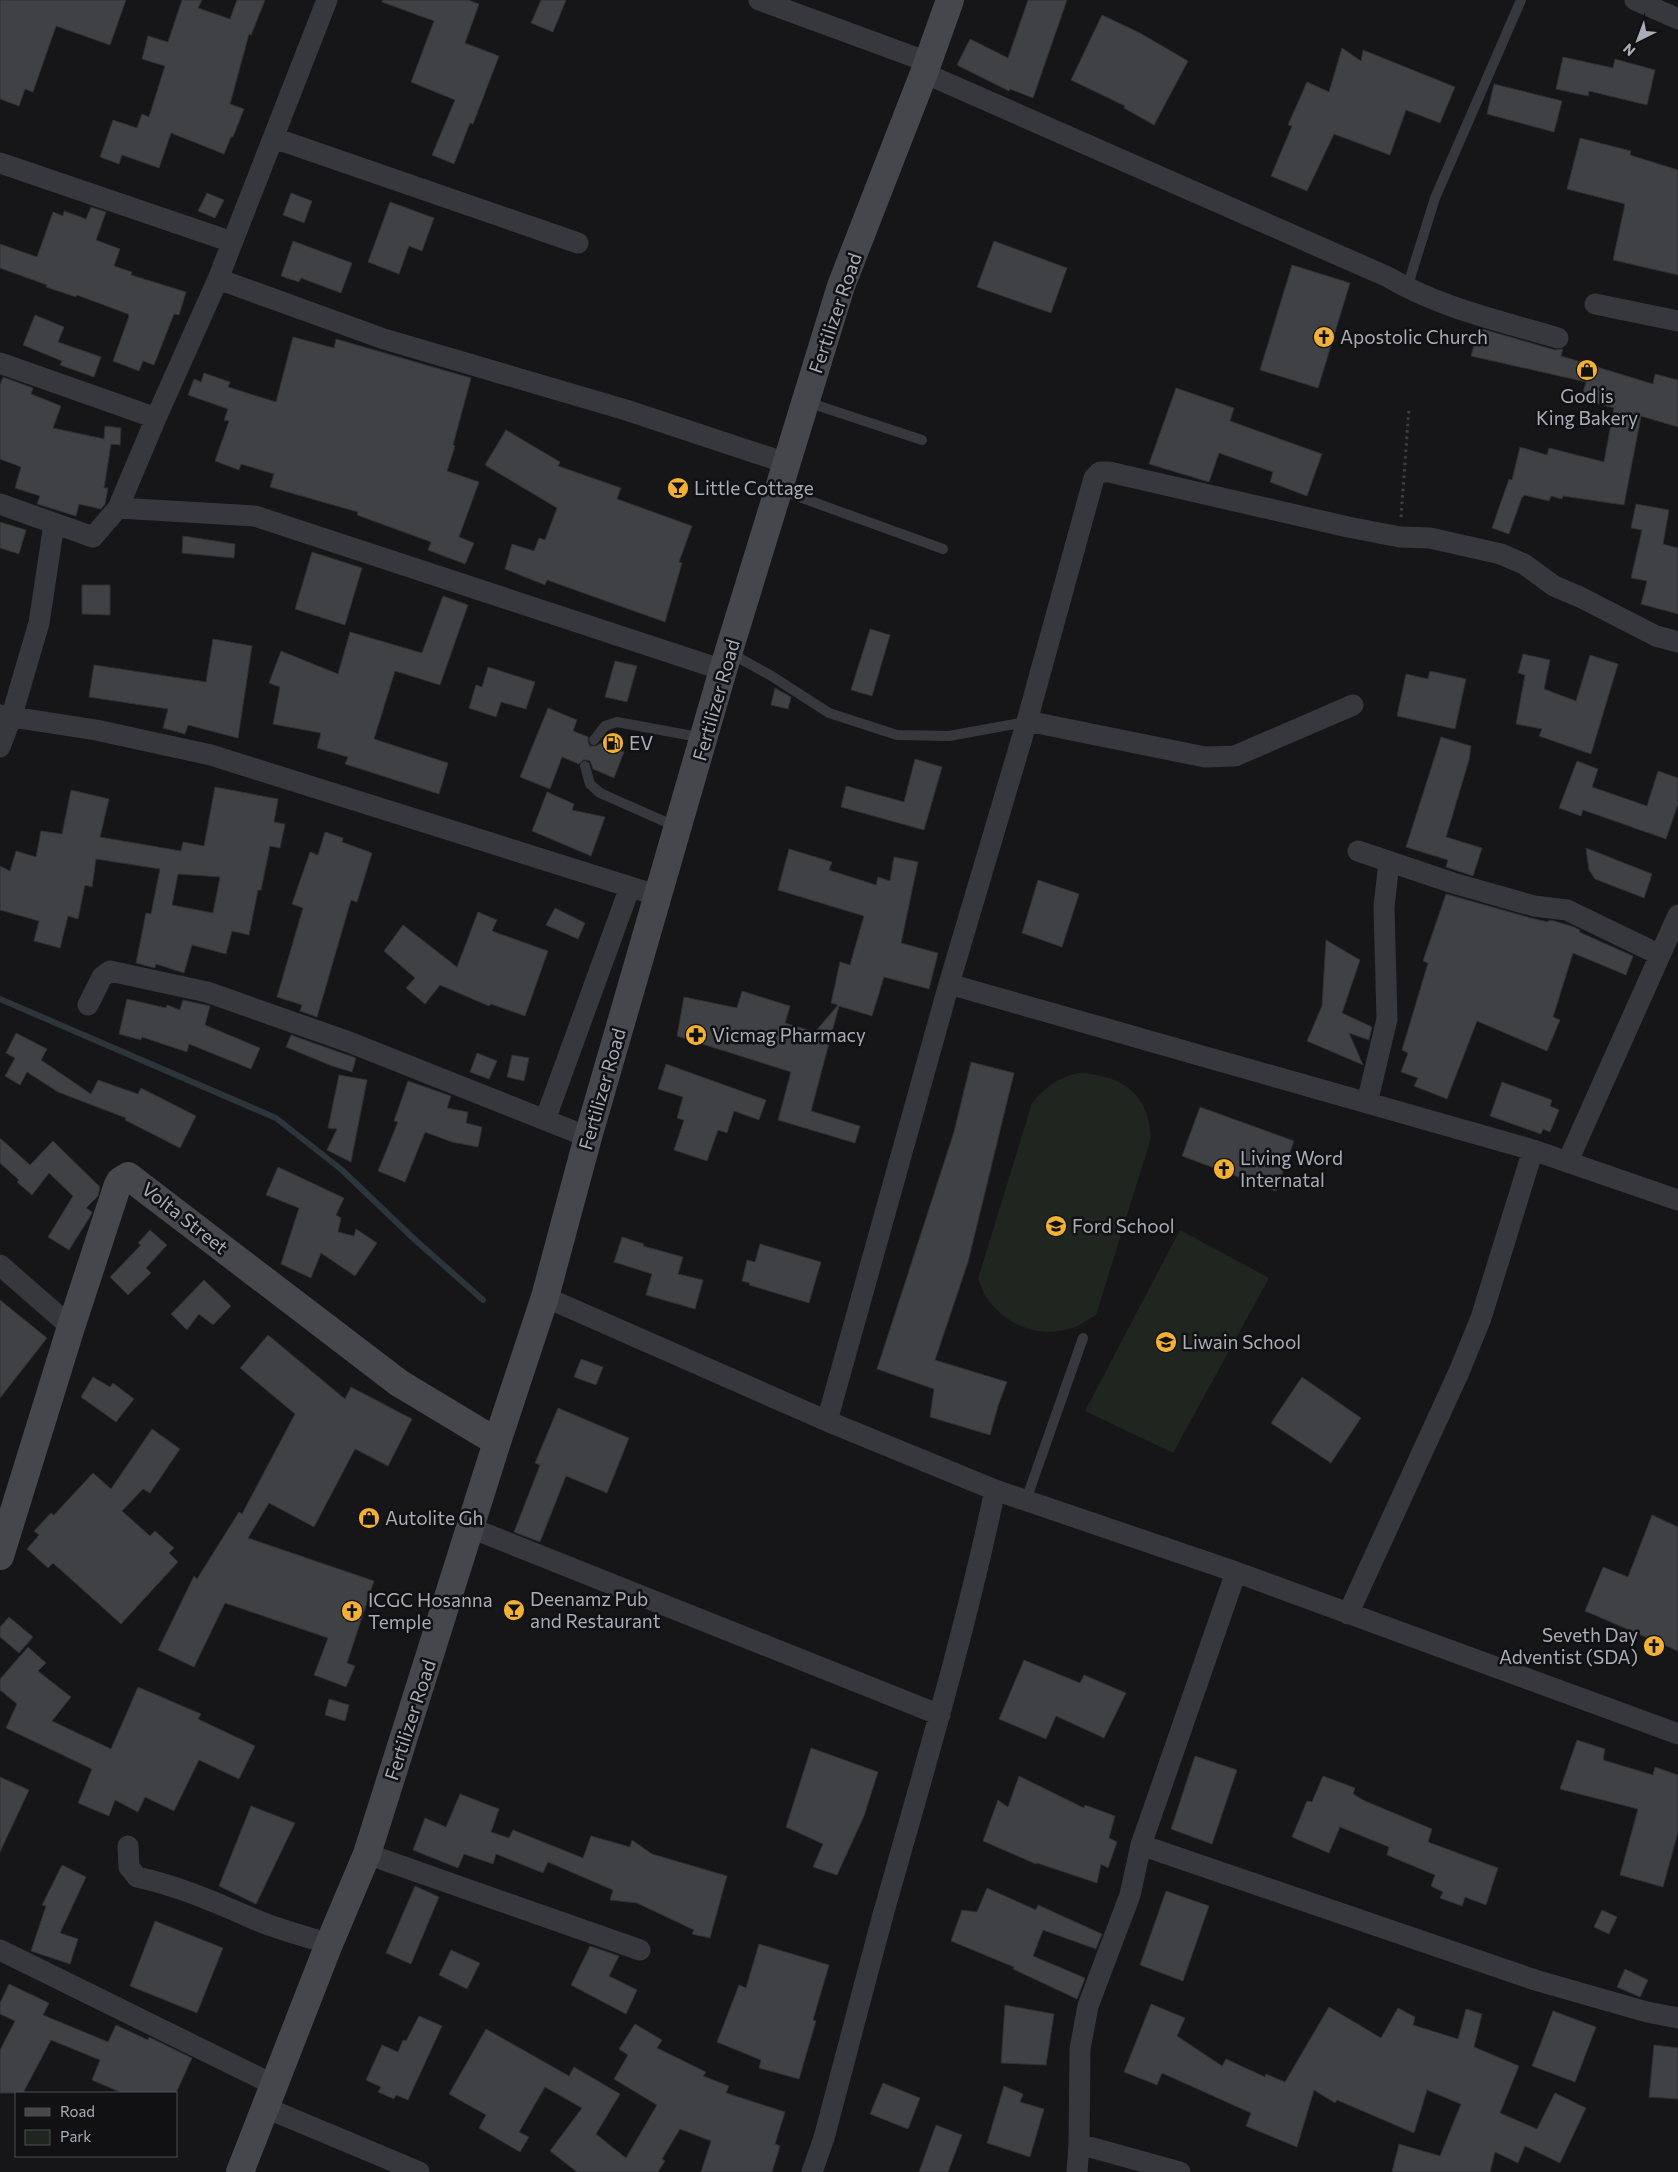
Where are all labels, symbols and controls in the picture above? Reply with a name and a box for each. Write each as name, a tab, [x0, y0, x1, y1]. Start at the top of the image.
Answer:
north arrow	[1613, 15, 1663, 65]
text: N	[1619, 40, 1639, 60]
street label: Fertilizer Road	[803, 250, 866, 376]
church icon: Apostolic Church	[1312, 325, 1336, 349]
place label: Apostolic Church	[1340, 325, 1488, 348]
shop icon: God is King Bakery	[1575, 358, 1599, 382]
place label: God is King Bakery	[1536, 384, 1638, 429]
bar icon: Little Cottage	[666, 476, 690, 500]
place label: Little Cottage	[694, 476, 814, 499]
street label: Fertilizer Road	[687, 636, 744, 763]
fuel station icon: EV	[601, 731, 625, 755]
place label: EV	[629, 731, 653, 754]
pharmacy icon: Vicmag Pharmacy	[684, 1023, 708, 1047]
place label: Vicmag Pharmacy	[712, 1023, 866, 1046]
street label: Fertilizer Road	[573, 1025, 630, 1152]
place label: Living Word Internatal	[1240, 1146, 1343, 1191]
church icon: Living Word Internatal	[1212, 1157, 1236, 1181]
street label: Volta Street	[138, 1177, 233, 1258]
school or university icon: Ford School	[1044, 1214, 1068, 1238]
place label: Ford School	[1072, 1214, 1175, 1237]
school or university icon: Liwain School	[1154, 1330, 1178, 1354]
place label: Liwain School	[1182, 1330, 1301, 1353]
shop icon: Autolite Gh	[357, 1506, 381, 1530]
place label: Autolite Gh	[385, 1506, 483, 1529]
place label: Deenamz Pub and Restaurant	[530, 1587, 661, 1632]
place label: ICGC Hosanna Temple	[368, 1588, 493, 1633]
bar icon: Deenamz Pub and Restaurant	[502, 1598, 526, 1622]
church icon: ICGC Hosanna Temple	[340, 1599, 364, 1623]
place label: Seveth Day Adventist (SDA)	[1499, 1623, 1638, 1668]
church icon: Seveth Day Adventist (SDA)	[1642, 1634, 1666, 1658]
street label: Fertilizer Road	[379, 1657, 440, 1783]
legend	[15, 2092, 178, 2157]
text: Road	[60, 2102, 95, 2120]
text: Park	[60, 2127, 91, 2145]

